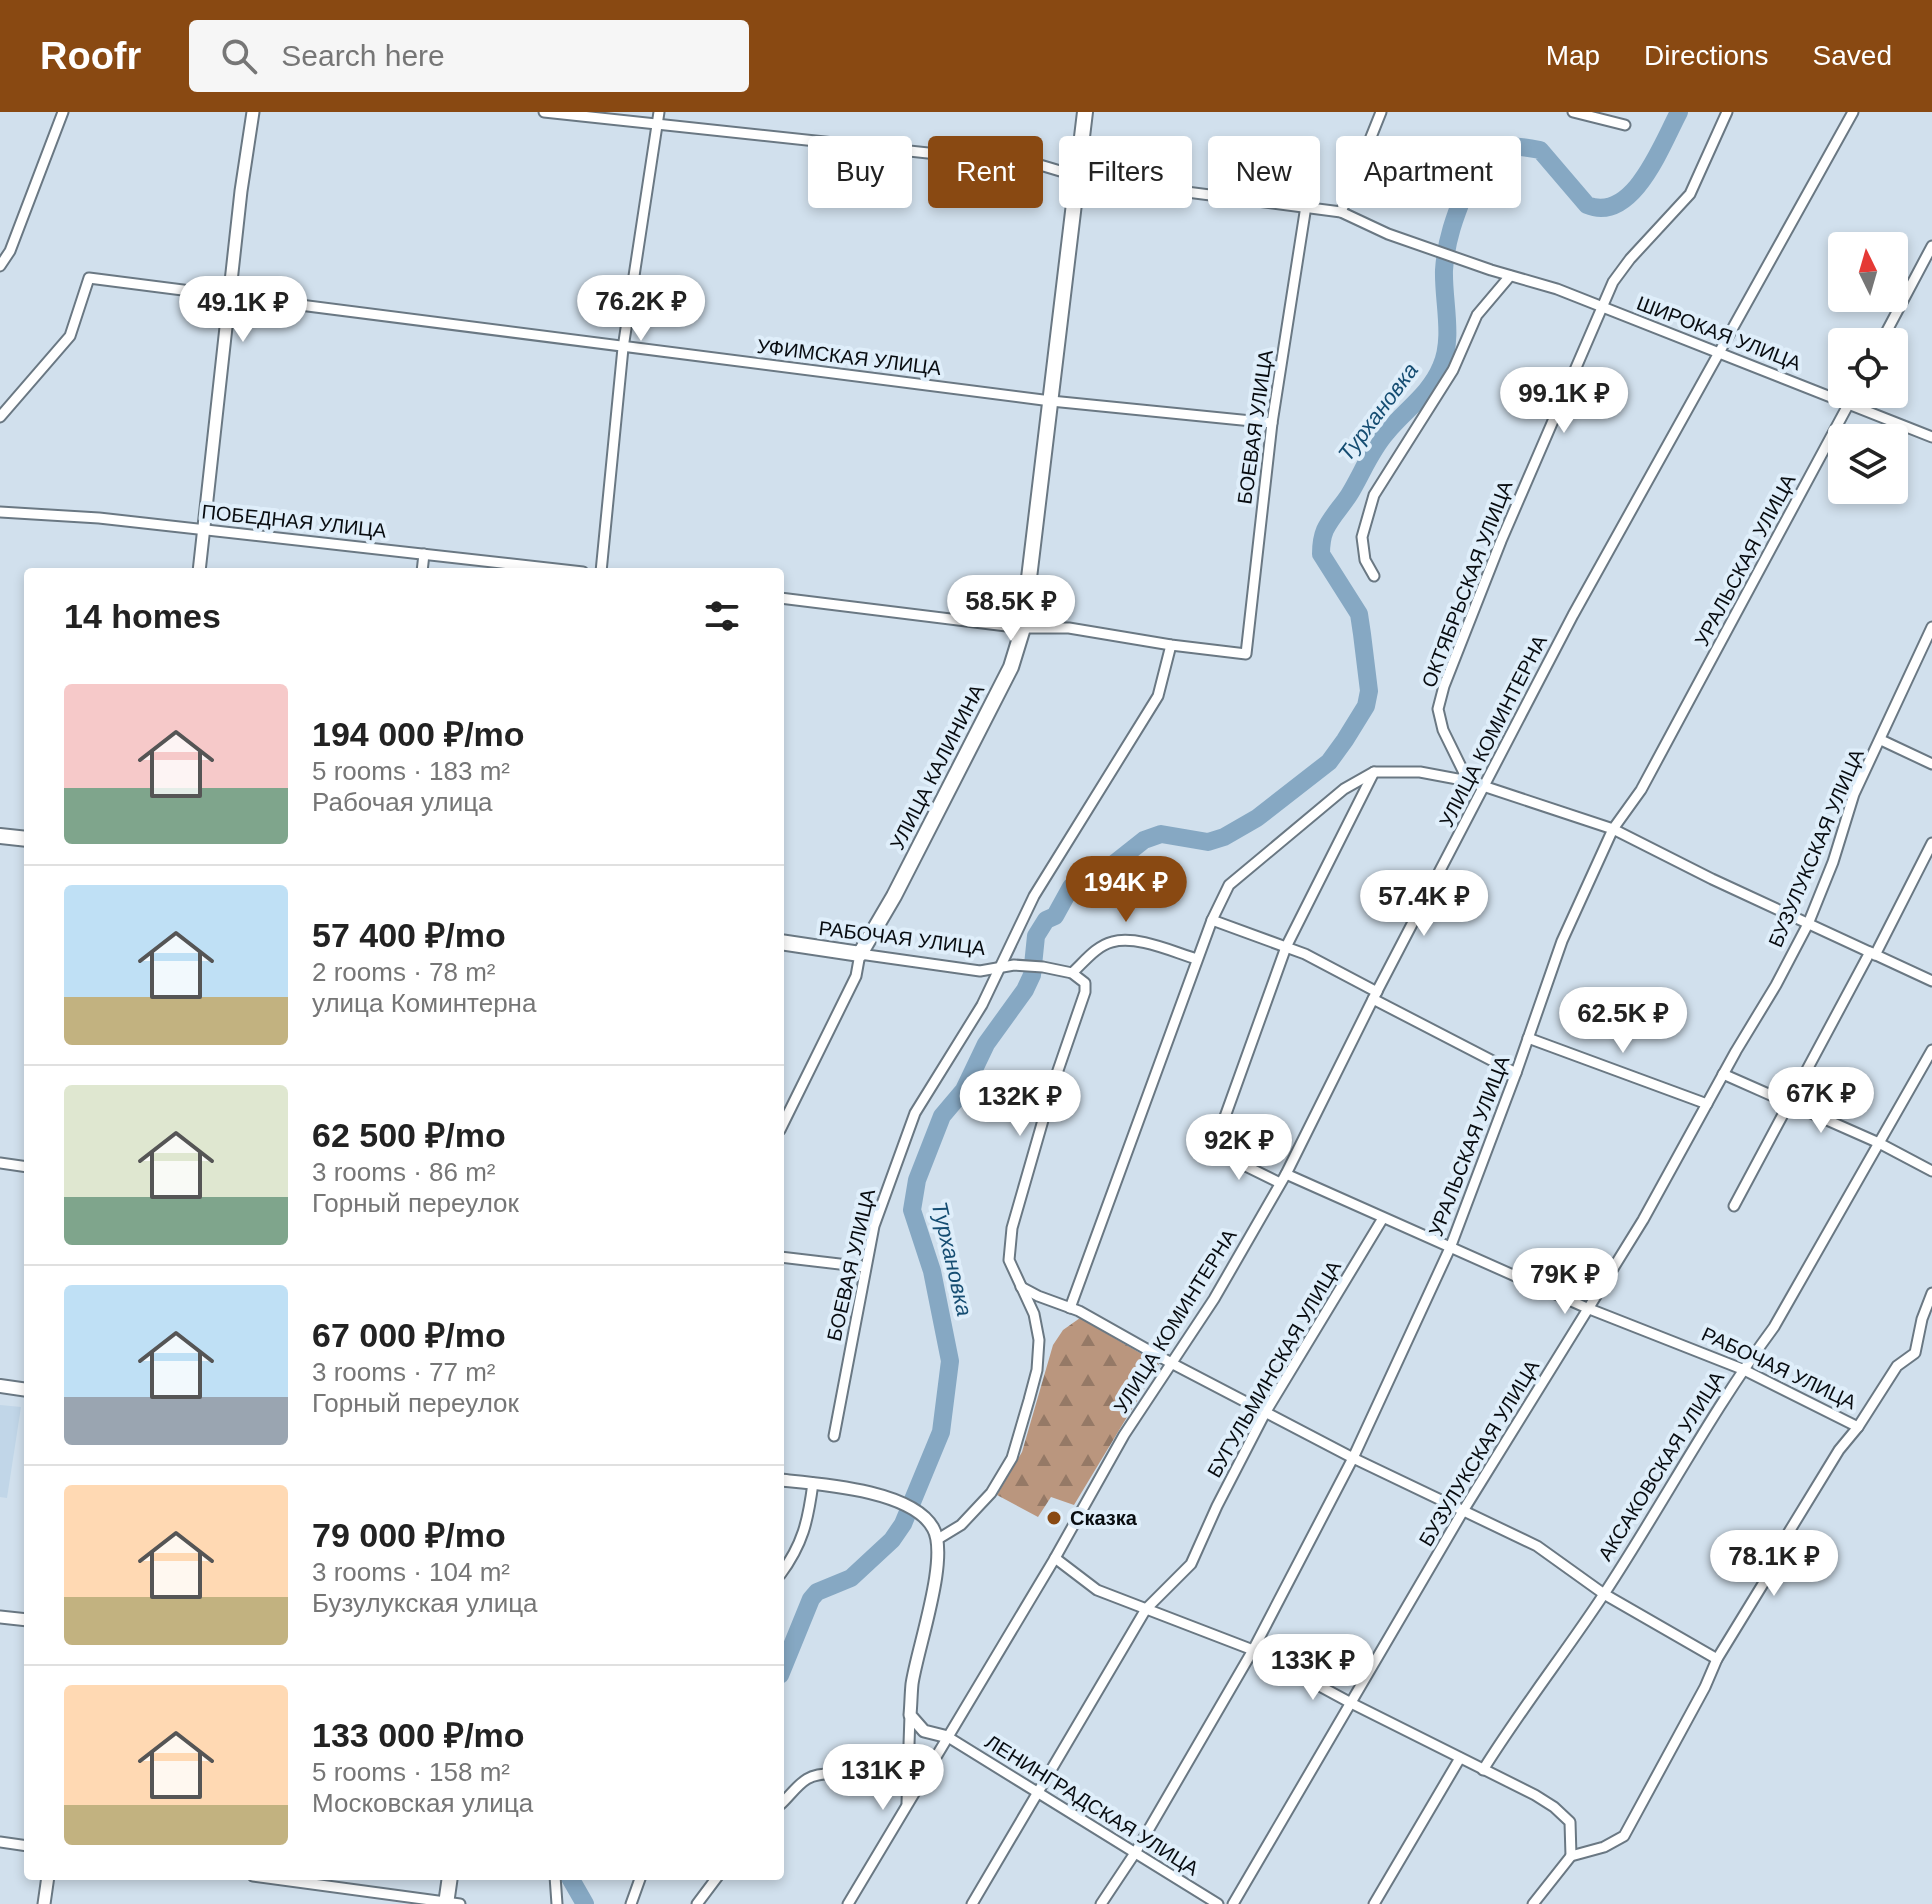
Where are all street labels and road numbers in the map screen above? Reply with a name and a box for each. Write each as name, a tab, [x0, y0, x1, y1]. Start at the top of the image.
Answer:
street label: ШИРОКАЯ УЛИЦА	[1634, 292, 1805, 375]
street label: УФИМСКАЯ УЛИЦА	[756, 335, 943, 379]
street label: БОЕВАЯ УЛИЦА	[1233, 348, 1277, 506]
street label: УРАЛЬСКАЯ УЛИЦА	[1690, 470, 1800, 650]
street label: ОКТЯБРЬСКАЯ УЛИЦА	[1417, 477, 1517, 690]
street label: ПОБЕДНАЯ УЛИЦА	[201, 500, 388, 542]
street label: УЛИЦА КОМИНТЕРНА	[1435, 631, 1551, 831]
street label: УЛИЦА КАЛИНИНА	[886, 680, 989, 853]
street label: БУЗУЛУКСКАЯ УЛИЦА	[1764, 745, 1868, 950]
street label: РАБОЧАЯ УЛИЦА	[817, 917, 987, 959]
street label: УРАЛЬСКАЯ УЛИЦА	[1424, 1052, 1514, 1239]
street label: БОЕВАЯ УЛИЦА	[823, 1186, 879, 1343]
street label: УЛИЦА КОМИНТЕРНА	[1109, 1225, 1241, 1417]
street label: БУГУЛЬМИНСКАЯ УЛИЦА	[1203, 1256, 1346, 1481]
street label: РАБОЧАЯ УЛИЦА	[1698, 1323, 1860, 1414]
street label: БУЗУЛУКСКАЯ УЛИЦА	[1415, 1355, 1544, 1550]
street label: АКСАКОВСКАЯ УЛИЦА	[1594, 1367, 1729, 1565]
street label: ЛЕНИНГРАДСКАЯ УЛИЦА	[981, 1730, 1203, 1880]

